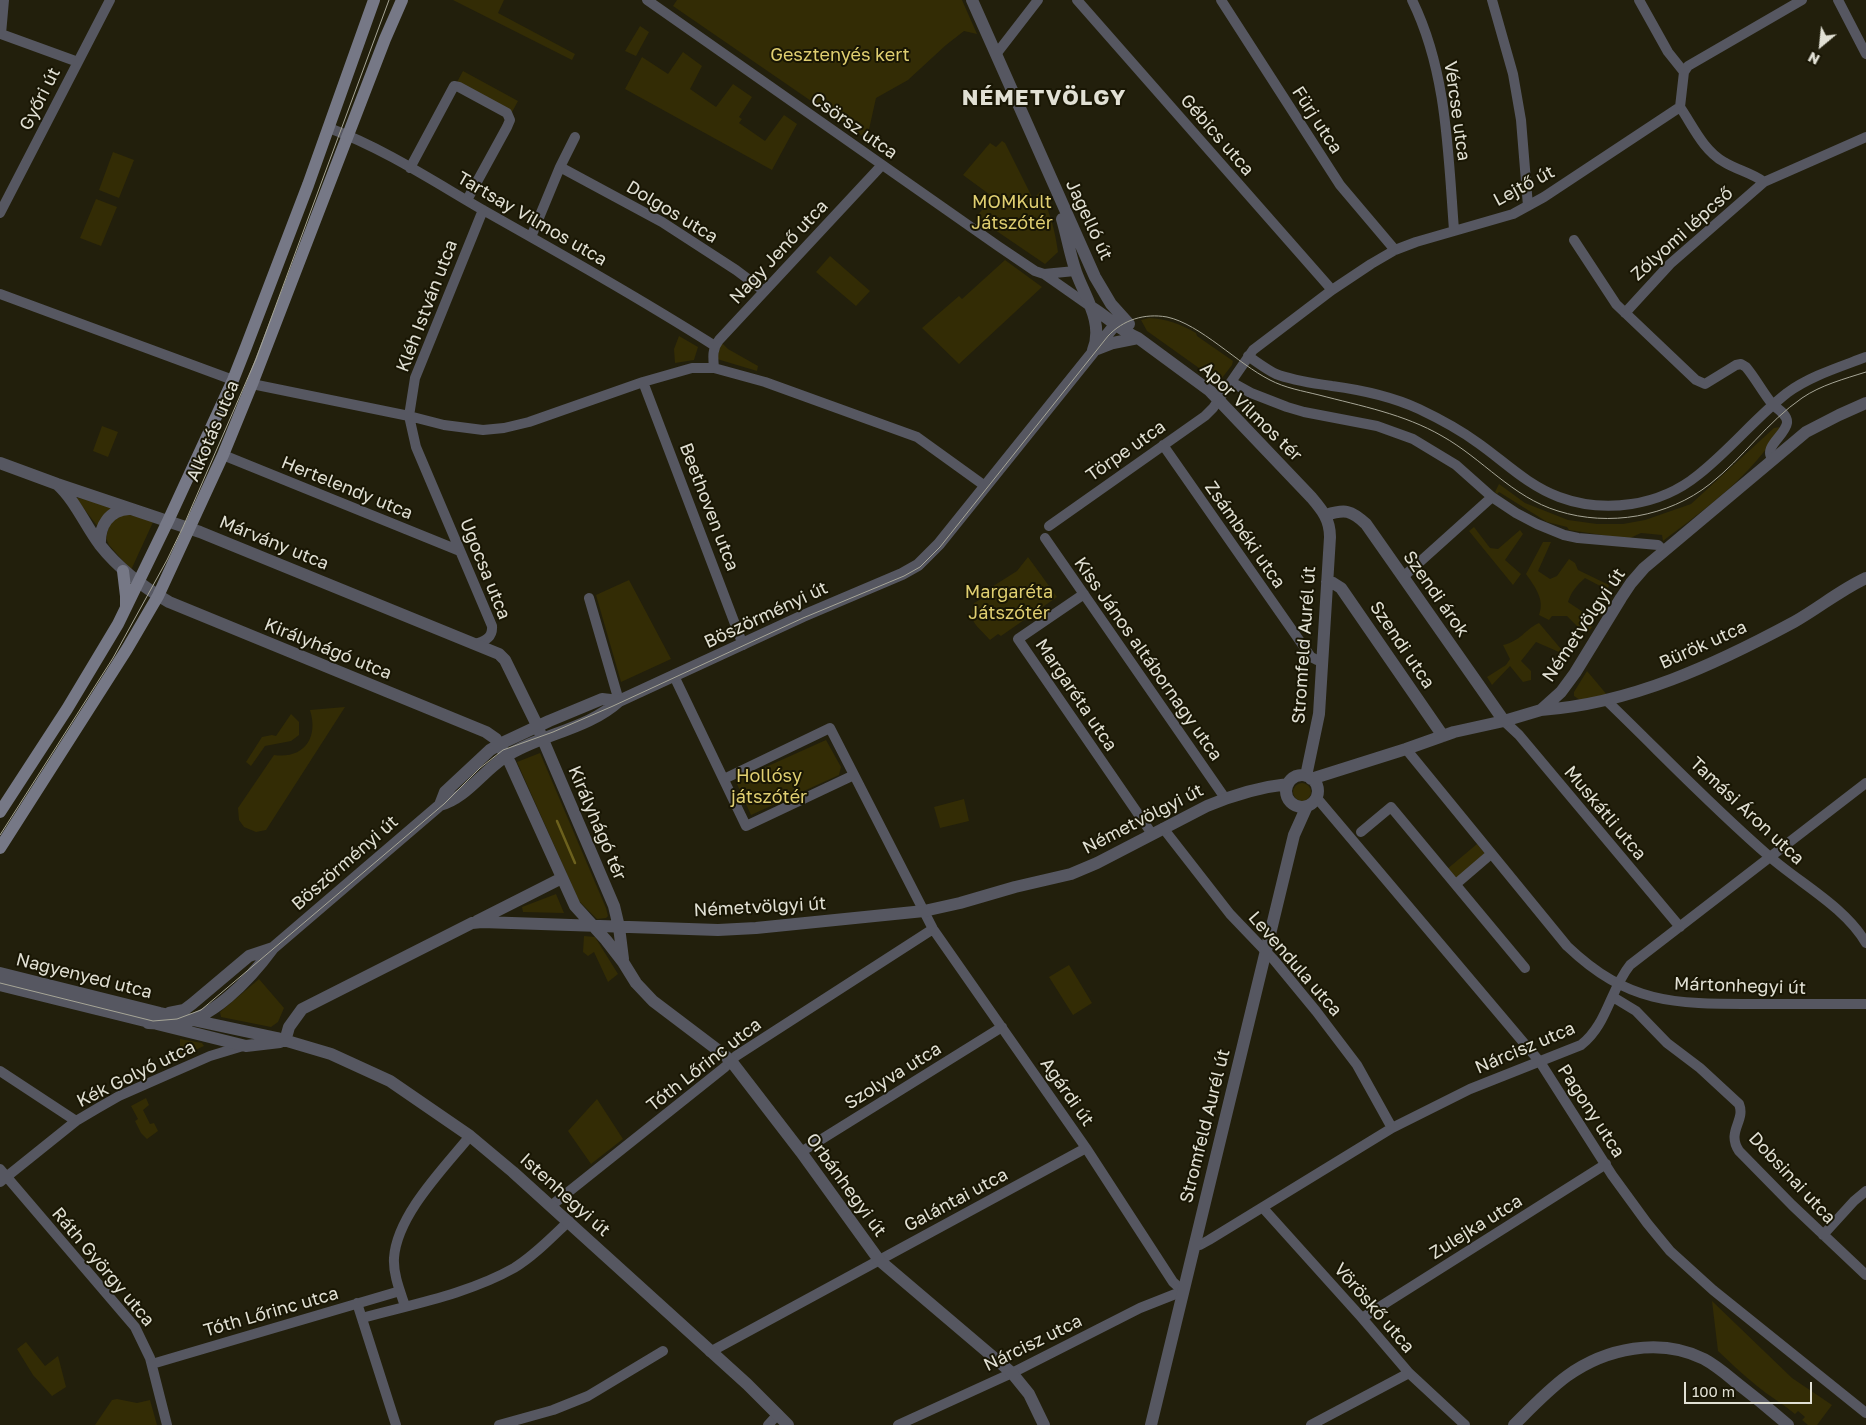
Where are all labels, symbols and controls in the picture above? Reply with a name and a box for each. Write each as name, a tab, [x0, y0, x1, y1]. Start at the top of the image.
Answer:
north arrow	[1796, 20, 1846, 70]
park label: Gesztenyés kert	[770, 44, 910, 66]
text: N	[1805, 49, 1822, 69]
street label: Vércse utca	[1439, 60, 1475, 162]
street label: Győri út	[15, 64, 65, 134]
street label: Fürj utca	[1287, 82, 1347, 158]
district label: NÉMETVÖLGY	[960, 85, 1128, 111]
street label: Csörsz utca	[806, 88, 902, 164]
street label: Gébics utca	[1176, 90, 1258, 180]
street label: Lejtő út	[1490, 161, 1558, 211]
street label: Tartsay Vilmos utca	[453, 167, 611, 271]
street label: Dolgos utca	[622, 176, 722, 248]
street label: Jagelló út	[1061, 176, 1117, 264]
street label: Zólyomi lépcső	[1627, 183, 1737, 285]
park label: MOMKult Játszótér	[971, 191, 1053, 233]
street label: Nagy Jenő utca	[725, 195, 833, 309]
street label: Kléh István utca	[392, 237, 462, 375]
street label: Apor Vilmos tér	[1195, 358, 1307, 466]
street label: Alkotás utca	[182, 377, 244, 485]
street label: Törpe utca	[1082, 416, 1170, 486]
street label: Beethoven utca	[675, 440, 743, 574]
street label: Hertelendy utca	[278, 452, 416, 524]
street label: Zsámbéki utca	[1200, 477, 1290, 593]
street label: Márvány utca	[216, 511, 332, 575]
street label: Ugocsa utca	[455, 515, 515, 623]
street label: Szendi árok	[1398, 547, 1474, 641]
street label: Kiss János altábornagy utca	[1069, 553, 1227, 765]
street label: Németvölgyi út	[1538, 564, 1630, 686]
street label: Stromfeld Aurél út	[1288, 565, 1320, 725]
street label: Böszörményi út	[701, 577, 831, 653]
park label: Margaréta Játszótér	[965, 581, 1053, 624]
street label: Szendi utca	[1365, 597, 1439, 693]
street label: Királyhágó utca	[261, 614, 395, 684]
street label: Bürök utca	[1656, 616, 1750, 674]
street label: Margaréta utca	[1030, 635, 1122, 755]
street label: Tamási Áron utca	[1686, 753, 1808, 869]
street label: Muskátli utca	[1559, 762, 1651, 864]
street label: Királyhágó tér	[563, 763, 631, 883]
park label: Hollósy játszótér	[731, 765, 807, 808]
street label: Németvölgyi út	[1079, 779, 1207, 859]
street label: Böszörményi út	[287, 811, 403, 915]
street label: Németvölgyi út	[693, 893, 827, 921]
street label: Levendula utca	[1244, 907, 1346, 1021]
street label: Nagyenyed utca	[14, 949, 154, 1003]
street label: Mártonhegyi út	[1674, 973, 1806, 999]
street label: Tóth Lőrinc utca	[642, 1014, 766, 1116]
street label: Nárcisz utca	[1472, 1017, 1578, 1079]
street label: Kék Golyó utca	[73, 1036, 199, 1112]
street label: Szolyva utca	[841, 1038, 945, 1114]
street label: Stromfeld Aurél út	[1175, 1047, 1235, 1205]
street label: Agárdi út	[1036, 1054, 1098, 1130]
street label: Pagony utca	[1553, 1060, 1629, 1162]
street label: Dobsinai utca	[1744, 1128, 1840, 1228]
street label: Orbánhegyi út	[801, 1129, 891, 1241]
street label: Istenhegyi út	[515, 1149, 615, 1241]
street label: Galántai utca	[900, 1164, 1012, 1236]
street label: Zulejka utca	[1426, 1190, 1526, 1264]
street label: Ráth György utca	[47, 1203, 159, 1331]
street label: Vöröskő utca	[1329, 1259, 1419, 1357]
street label: Tóth Lőrinc utca	[201, 1282, 341, 1342]
street label: Nárcisz utca	[980, 1310, 1086, 1376]
scale bar	[1686, 1372, 1814, 1404]
text: 100 m	[1692, 1382, 1735, 1400]

